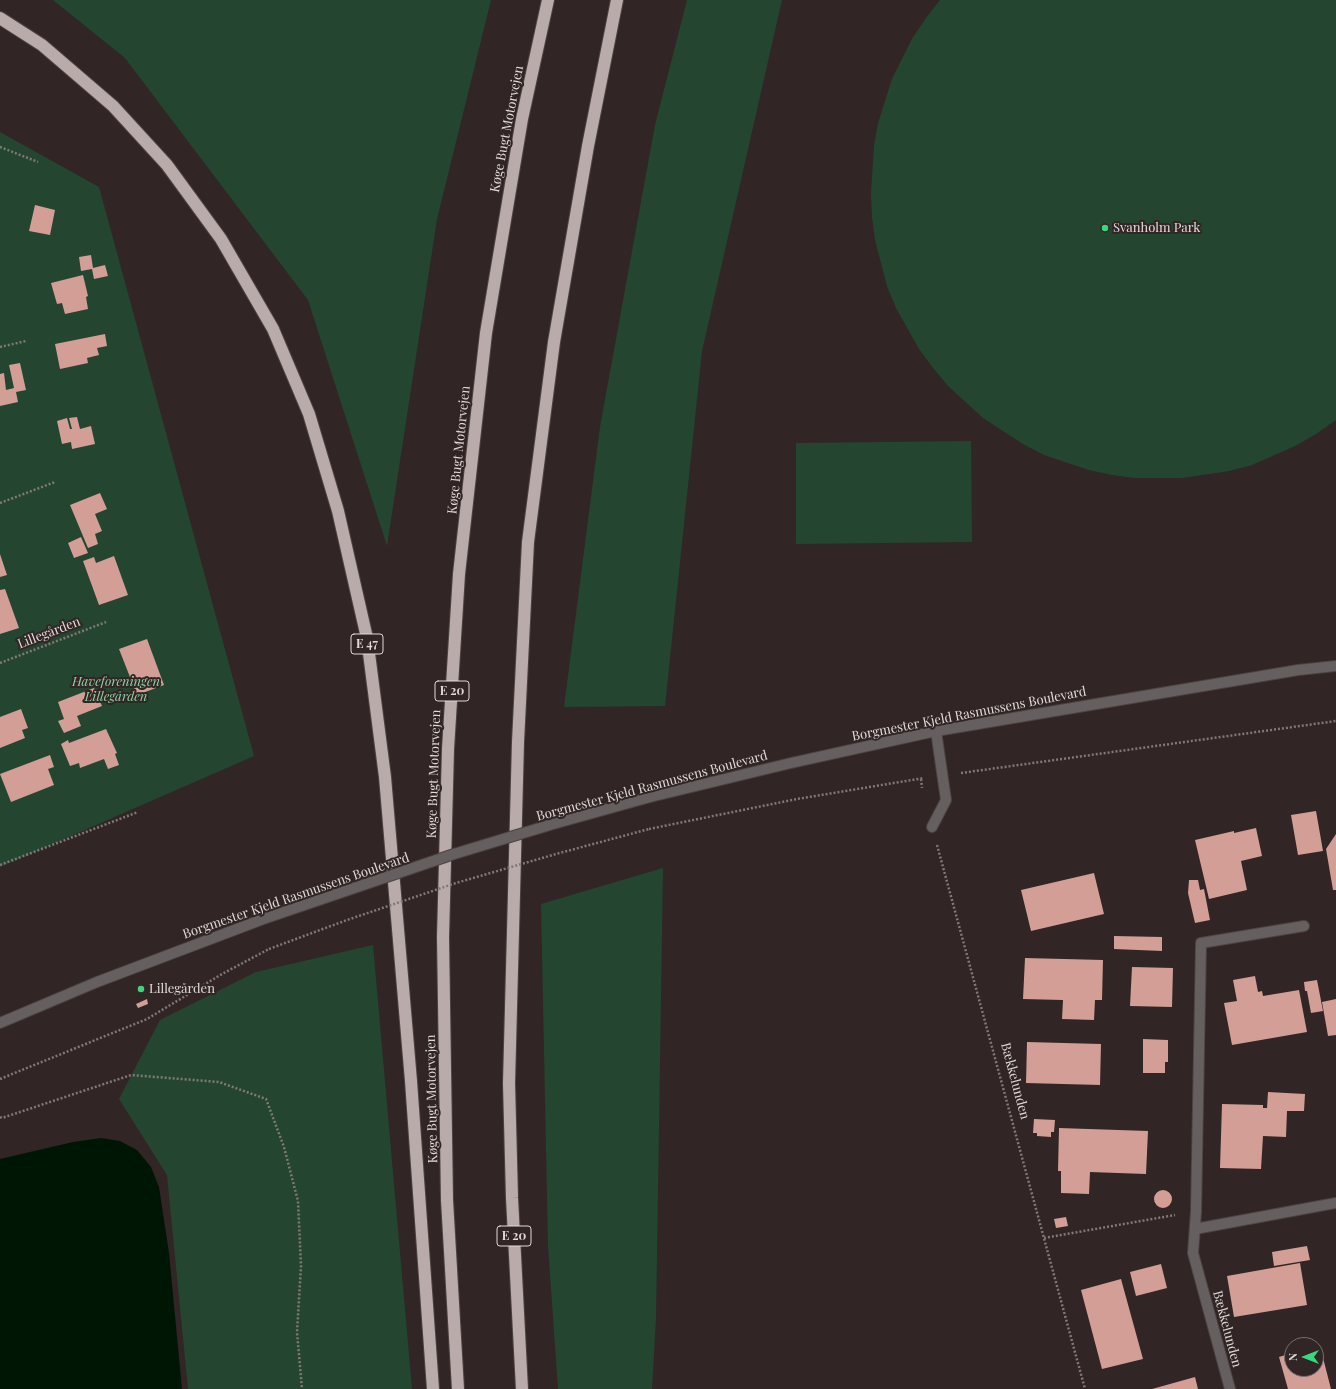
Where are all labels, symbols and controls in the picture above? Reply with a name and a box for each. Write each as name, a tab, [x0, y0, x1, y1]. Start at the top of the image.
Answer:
street label: Køge Bugt Motorvejen	[487, 64, 527, 194]
place label: Svanholm Park	[1113, 220, 1200, 236]
marker: Svanholm Park	[1100, 223, 1110, 233]
street label: Køge Bugt Motorvejen	[445, 385, 473, 515]
street label: Lillegården	[15, 614, 83, 652]
road number: E 47	[351, 634, 383, 654]
park label: Haveforeningen Lillegården	[72, 674, 160, 705]
road number: E 20	[435, 681, 469, 701]
street label: Borgmester Kjeld Rasmussens Boulevard	[850, 684, 1088, 744]
street label: Køge Bugt Motorvejen	[424, 709, 444, 839]
street label: Borgmester Kjeld Rasmussens Boulevard	[535, 748, 769, 824]
street label: Borgmester Kjeld Rasmussens Boulevard	[181, 850, 411, 942]
place label: Lillegården	[149, 981, 215, 997]
marker: Lillegården	[136, 984, 146, 994]
street label: Køge Bugt Motorvejen	[423, 1034, 441, 1164]
street label: Bækkelunden	[997, 1041, 1033, 1121]
road number: E 20	[497, 1226, 531, 1246]
street label: Bækkelunden	[1209, 1289, 1245, 1369]
north arrow	[1284, 1337, 1324, 1377]
text: N	[1285, 1353, 1300, 1361]

